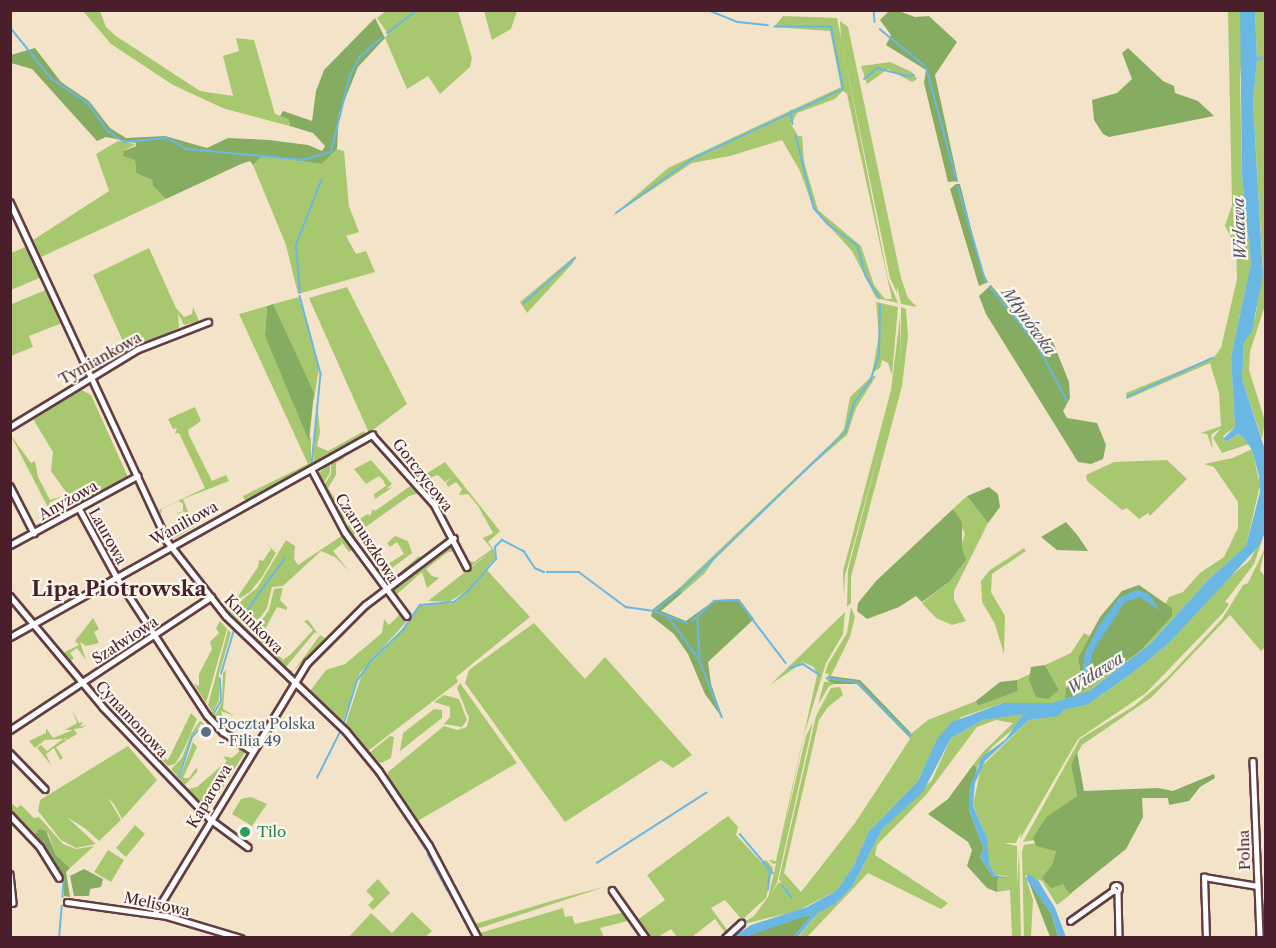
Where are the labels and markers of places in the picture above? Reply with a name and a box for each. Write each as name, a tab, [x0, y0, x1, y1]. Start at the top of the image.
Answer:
place label: Poczta Polska - Filia 49	[218, 714, 316, 749]
marker: Poczta Polska - Filia 49	[199, 725, 213, 739]
place label: Tilo	[257, 823, 286, 841]
marker: Tilo	[238, 825, 252, 839]

